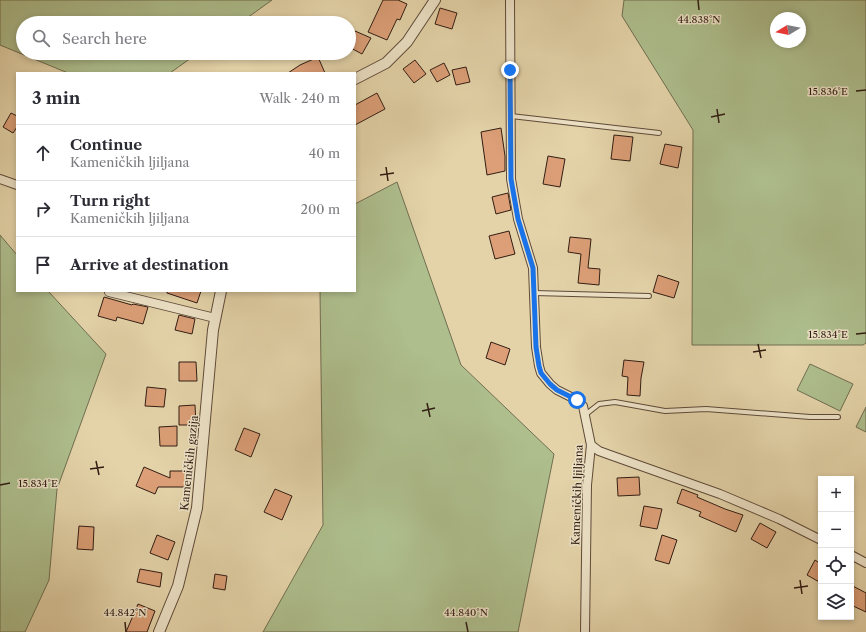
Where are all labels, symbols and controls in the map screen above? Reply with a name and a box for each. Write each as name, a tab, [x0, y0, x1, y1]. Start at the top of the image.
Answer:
north arrow	[770, 12, 806, 48]
text: 44.838°N	[677, 13, 721, 26]
search box	[16, 16, 356, 60]
icon: search	[30, 27, 52, 49]
text: Search here	[62, 29, 147, 48]
route end	[501, 61, 519, 79]
text: 15.836°E	[808, 85, 848, 98]
text: 3 min	[32, 88, 81, 108]
text: Walk · 240 m	[260, 90, 340, 106]
text: Continue	[70, 135, 142, 154]
icon: ahead	[32, 142, 54, 164]
text: 40 m	[309, 145, 340, 161]
text: Kameničkih ljiljana	[70, 154, 189, 170]
text: Turn right	[70, 191, 150, 210]
icon: right	[32, 198, 54, 220]
text: 200 m	[300, 201, 340, 217]
text: Kameničkih ljiljana	[70, 210, 189, 226]
icon: arrive	[32, 254, 54, 276]
text: Arrive at destination	[70, 255, 229, 274]
text: 15.834°E	[808, 328, 848, 341]
route start	[568, 391, 586, 409]
street label: Kameničkih gazija	[177, 414, 201, 511]
street label: Kameničkih ljiljana	[568, 444, 586, 546]
map controls	[818, 476, 854, 620]
button: +	[818, 476, 854, 512]
text: 15.834°E	[18, 477, 58, 490]
button: −	[818, 512, 854, 548]
button: locate	[818, 548, 854, 584]
button: layers	[818, 584, 854, 620]
text: 44.842°N	[103, 606, 147, 619]
text: 44.840°N	[444, 606, 488, 619]

